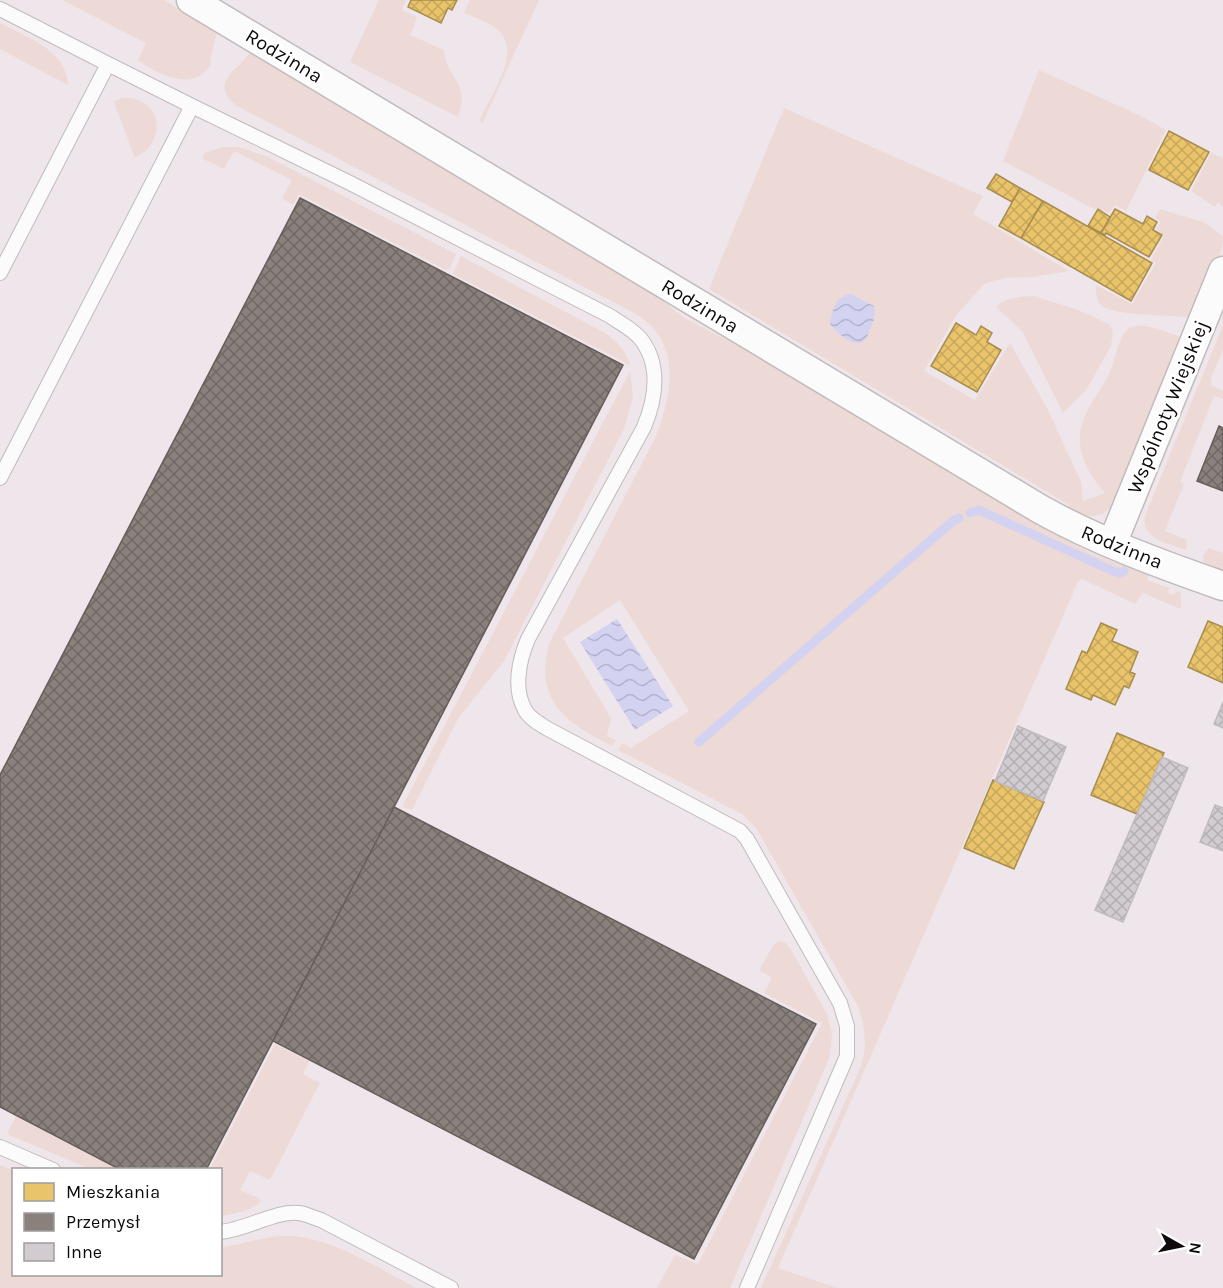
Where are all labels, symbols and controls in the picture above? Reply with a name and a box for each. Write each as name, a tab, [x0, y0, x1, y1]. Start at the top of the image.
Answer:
street label: Rodzinna	[241, 24, 327, 88]
street label: Rodzinna	[657, 274, 743, 338]
street label: Wspólnoty Wiejskiej	[1123, 317, 1213, 497]
street label: Rodzinna	[1078, 520, 1166, 574]
legend	[12, 1168, 222, 1276]
text: Mieszkania	[66, 1181, 160, 1203]
text: Przemysł	[66, 1211, 140, 1233]
north arrow	[1151, 1216, 1211, 1276]
text: Inne	[66, 1241, 102, 1263]
text: N	[1185, 1241, 1206, 1255]

